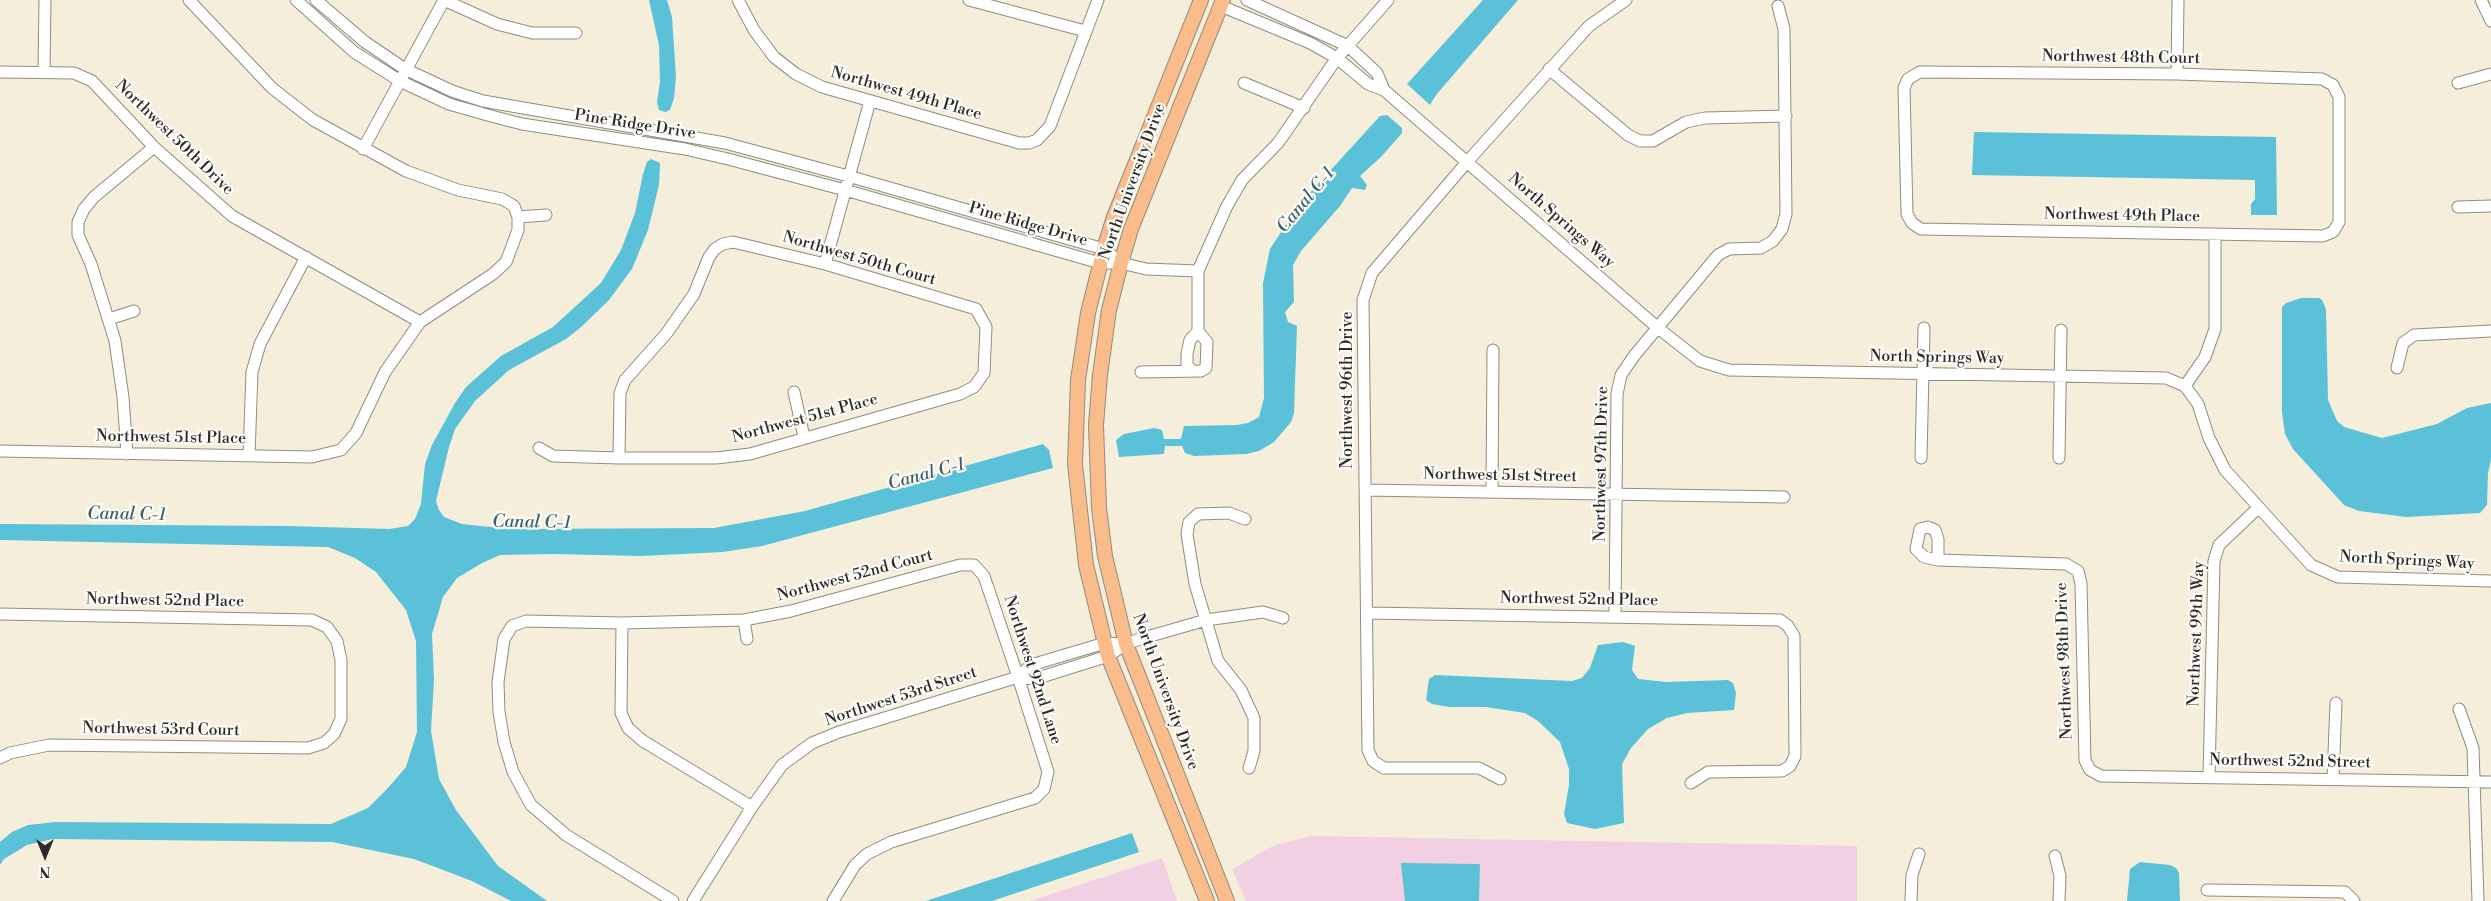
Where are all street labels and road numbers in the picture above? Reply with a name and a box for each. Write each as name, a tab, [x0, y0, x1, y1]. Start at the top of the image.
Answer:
street label: Northwest 48th Court	[2042, 47, 2200, 69]
street label: Northwest 49th Place	[828, 63, 984, 125]
street label: Northwest 50th Drive	[111, 76, 237, 200]
street label: North University Drive	[1096, 101, 1170, 263]
street label: Pine Ridge Drive	[573, 106, 697, 144]
street label: North Springs Way	[1504, 169, 1618, 273]
street label: Pine Ridge Drive	[966, 199, 1090, 251]
street label: Northwest 49th Place	[2044, 205, 2200, 227]
street label: Northwest 50th Court	[780, 228, 938, 290]
street label: Northwest 96th Drive	[1338, 311, 1358, 469]
street label: North Springs Way	[1869, 347, 2005, 369]
street label: Northwest 97th Drive	[1591, 386, 1613, 542]
street label: Northwest 51st Place	[730, 390, 880, 448]
street label: Northwest 51st Place	[96, 427, 246, 449]
street label: Northwest 51st Street	[1423, 465, 1577, 487]
street label: Northwest 52nd Court	[775, 546, 935, 606]
street label: North Springs Way	[2339, 548, 2475, 574]
street label: Northwest 99th Way	[2185, 561, 2209, 707]
street label: Northwest 98th Drive	[2053, 582, 2077, 740]
street label: Northwest 52nd Place	[1500, 589, 1658, 611]
street label: Northwest 52nd Place	[86, 590, 244, 612]
street label: Northwest 92nd Lane	[999, 593, 1065, 747]
street label: North University Drive	[1128, 611, 1202, 773]
street label: Northwest 53rd Street	[823, 663, 979, 731]
street label: Northwest 53rd Court	[82, 719, 240, 741]
street label: Northwest 52nd Street	[2209, 751, 2371, 773]

